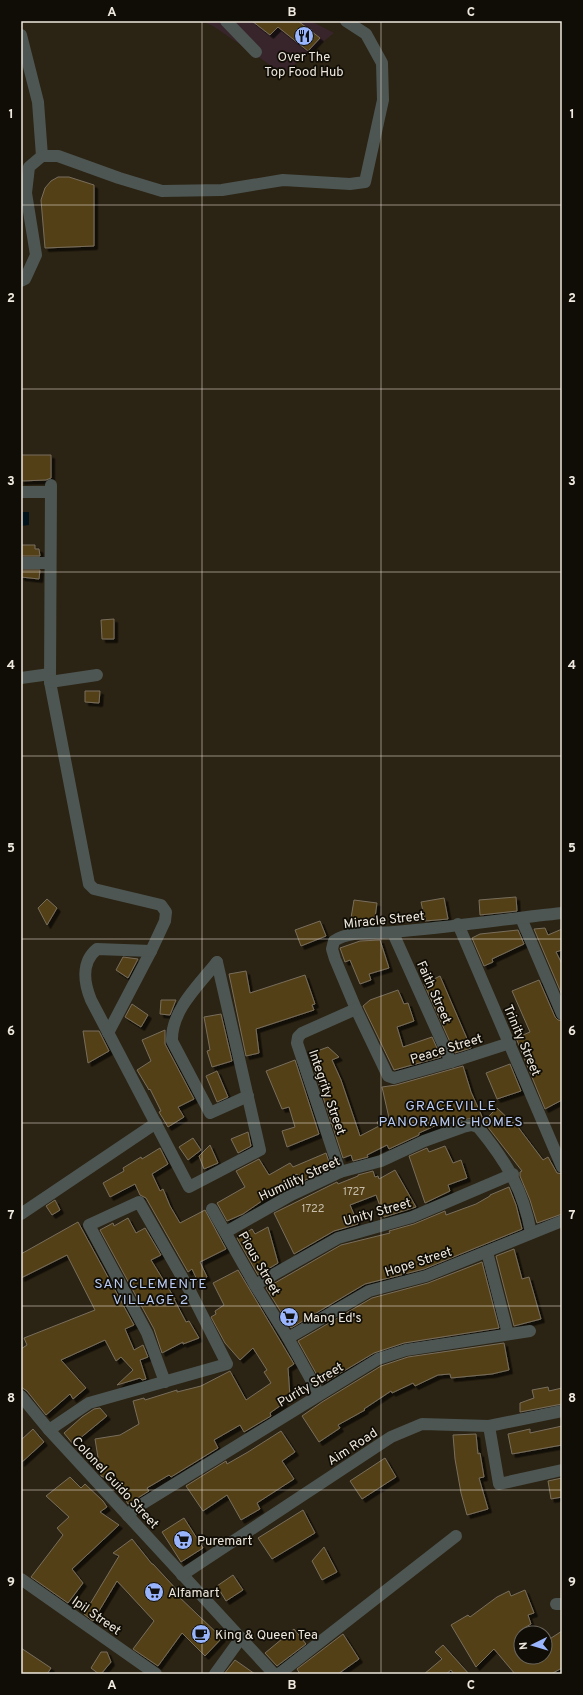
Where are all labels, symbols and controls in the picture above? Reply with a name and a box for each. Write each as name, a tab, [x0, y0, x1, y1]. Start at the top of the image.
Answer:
text: A	[107, 5, 117, 21]
text: B	[288, 5, 297, 21]
text: C	[467, 5, 475, 21]
restaurant icon: Over The Top Food Hub	[293, 25, 315, 47]
place label: Over The Top Food Hub	[264, 50, 344, 81]
text: 1	[8, 107, 14, 123]
text: 1	[569, 107, 575, 123]
text: 2	[7, 291, 15, 307]
text: 2	[568, 291, 576, 307]
text: 3	[7, 474, 15, 490]
text: 3	[568, 474, 576, 490]
text: 4	[7, 658, 15, 674]
text: 4	[568, 658, 576, 674]
text: 5	[7, 841, 15, 857]
text: 5	[568, 841, 576, 857]
street label: Miracle Street	[343, 909, 426, 933]
street label: Faith Street	[412, 959, 454, 1027]
street label: Trinity Street	[499, 1003, 543, 1079]
text: 6	[7, 1024, 15, 1040]
text: 6	[568, 1024, 576, 1040]
street label: Peace Street	[409, 1031, 485, 1068]
street label: Integrity Street	[304, 1048, 348, 1137]
district label: GRACEVILLE PANORAMIC HOMES	[378, 1098, 524, 1131]
street label: Humility Street	[257, 1154, 343, 1206]
house number: 1727	[343, 1185, 365, 1199]
street label: Unity Street	[342, 1196, 413, 1230]
house number: 1722	[301, 1202, 325, 1216]
text: 7	[8, 1208, 15, 1224]
text: 7	[569, 1208, 576, 1224]
street label: Pious Street	[234, 1229, 283, 1299]
street label: Hope Street	[383, 1244, 454, 1281]
district label: SAN CLEMENTE VILLAGE 2	[94, 1276, 208, 1309]
supermarket icon: Mang Ed's	[278, 1306, 300, 1328]
place label: Mang Ed's	[303, 1311, 361, 1327]
street label: Purity Street	[275, 1360, 347, 1412]
text: 8	[7, 1391, 15, 1407]
text: 8	[568, 1391, 576, 1407]
street label: Aim Road	[325, 1426, 381, 1470]
street label: Colonel Guido Street	[68, 1434, 161, 1533]
supermarket icon: Puremart	[172, 1529, 194, 1551]
place label: Puremart	[197, 1534, 253, 1550]
text: 9	[7, 1575, 15, 1591]
text: 9	[568, 1575, 576, 1591]
supermarket icon: Alfamart	[143, 1581, 165, 1603]
place label: Alfamart	[168, 1586, 220, 1602]
street label: Ipil Street	[68, 1594, 124, 1639]
cafe icon: King & Queen Tea	[190, 1623, 212, 1645]
north arrow	[513, 1625, 553, 1665]
place label: King & Queen Tea	[215, 1628, 318, 1644]
text: N	[517, 1641, 531, 1650]
text: A	[107, 1678, 117, 1694]
text: B	[288, 1678, 297, 1694]
text: C	[467, 1678, 475, 1694]

